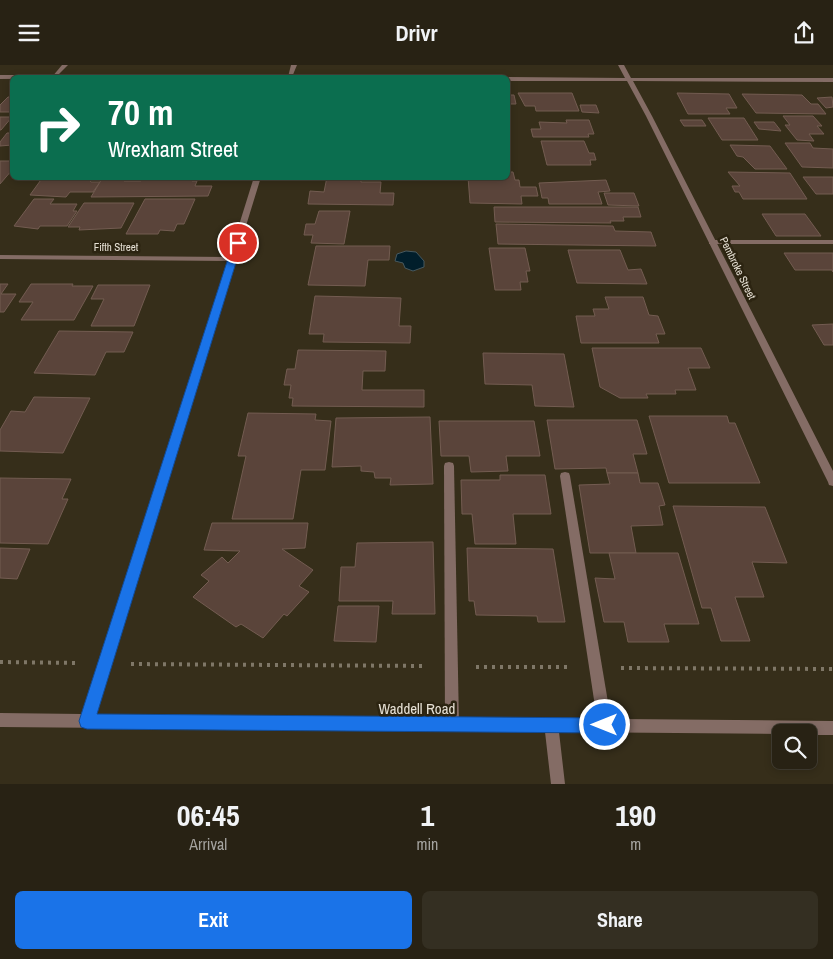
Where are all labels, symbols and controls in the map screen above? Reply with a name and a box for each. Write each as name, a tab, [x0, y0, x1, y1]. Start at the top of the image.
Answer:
text: Drivr	[395, 18, 438, 48]
icon: menu	[15, 19, 43, 47]
icon: share	[790, 19, 818, 47]
text: 70 m	[108, 89, 173, 136]
icon: right	[25, 95, 90, 160]
text: Wrexham Street	[108, 134, 238, 164]
pin	[217, 222, 259, 264]
icon: arrive	[224, 229, 252, 257]
street label: Pembroke Street	[717, 235, 759, 302]
street label: Fifth Street	[94, 240, 139, 254]
street label: Waddell Road	[379, 698, 455, 719]
position arrow	[578, 698, 630, 750]
map controls	[772, 724, 817, 769]
button: search	[772, 724, 817, 769]
text: 06:45	[177, 795, 240, 835]
text: 1	[421, 795, 434, 835]
text: 190	[615, 795, 656, 835]
text: Arrival	[189, 833, 227, 855]
text: min	[416, 833, 438, 855]
text: m	[630, 833, 641, 855]
button: Exit	[15, 891, 412, 949]
button: Share	[422, 891, 818, 949]

